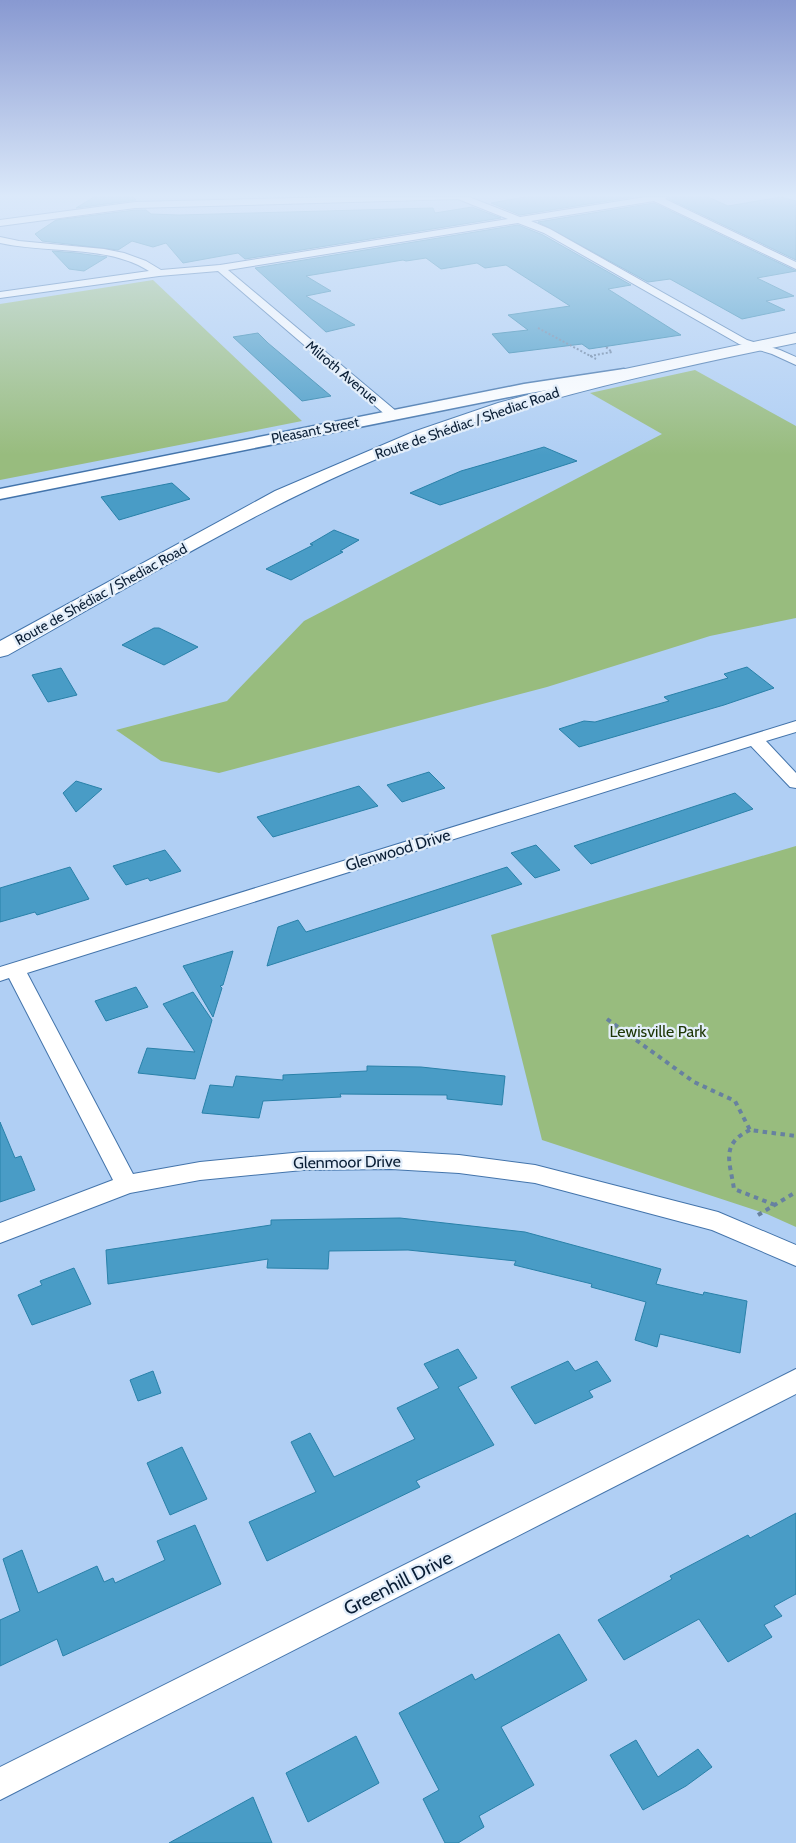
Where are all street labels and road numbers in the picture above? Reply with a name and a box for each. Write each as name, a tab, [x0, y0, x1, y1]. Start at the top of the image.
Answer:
street label: Milroth Avenue	[302, 336, 382, 408]
street label: Route de Shédiac / Shediac Road	[372, 383, 562, 463]
street label: Pleasant Street	[270, 413, 361, 447]
street label: Route de Shédiac / Shediac Road	[12, 539, 190, 649]
street label: Glenwood Drive	[343, 825, 453, 875]
street label: Glenmoor Drive	[293, 1152, 401, 1172]
street label: Greenhill Drive	[340, 1546, 456, 1620]

